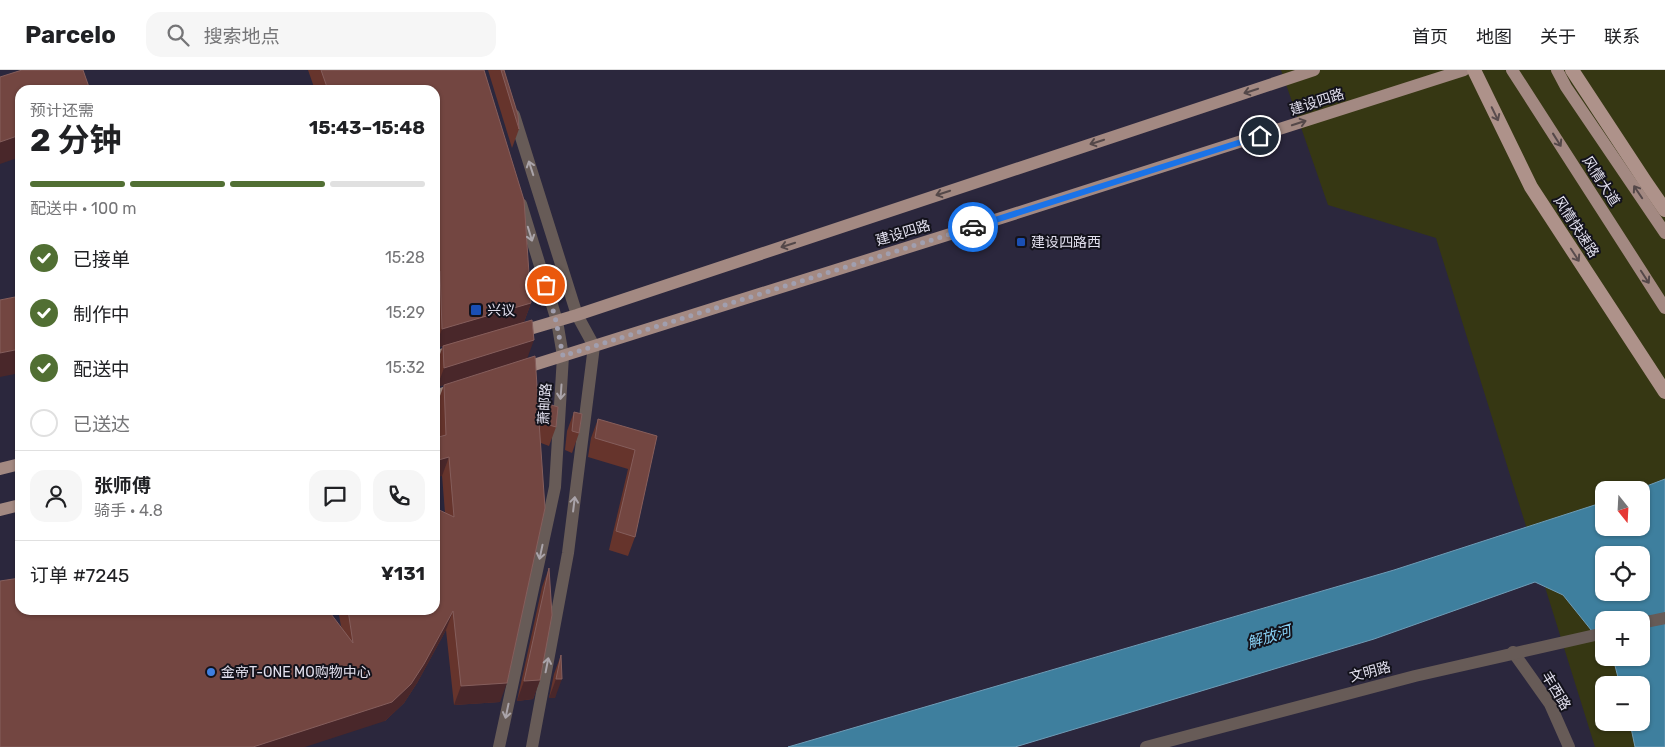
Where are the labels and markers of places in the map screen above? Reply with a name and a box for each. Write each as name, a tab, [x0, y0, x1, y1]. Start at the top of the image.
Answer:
pin	[1239, 115, 1281, 157]
place label: 建设四路西	[1031, 234, 1101, 251]
marker: 建设四路西	[1015, 236, 1027, 248]
pin	[525, 264, 567, 306]
place label: 兴议	[487, 302, 515, 319]
marker: 兴议	[469, 303, 483, 317]
place label: 金帝T-ONE MO购物中心	[221, 664, 371, 681]
marker: 金帝T-ONE MO购物中心	[205, 666, 217, 678]

